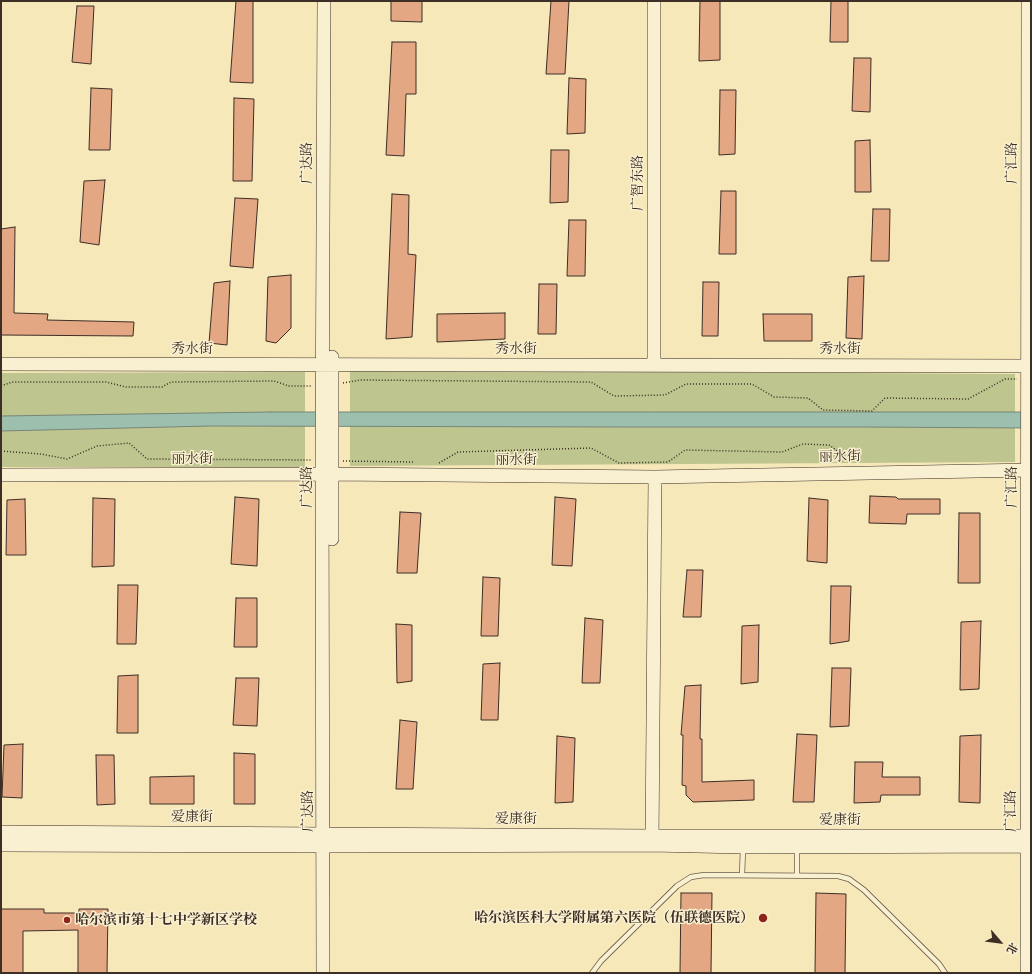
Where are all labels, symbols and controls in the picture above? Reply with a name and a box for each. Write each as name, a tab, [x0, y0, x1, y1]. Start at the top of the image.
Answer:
street label: 广达路	[299, 142, 315, 184]
street label: 广汇路	[1004, 142, 1020, 184]
street label: 广智东路	[630, 155, 646, 211]
street label: 秀水街	[171, 341, 213, 357]
street label: 秀水街	[495, 341, 537, 357]
street label: 秀水街	[819, 341, 861, 357]
street label: 丽水街	[819, 448, 861, 466]
street label: 丽水街	[171, 451, 213, 467]
street label: 丽水街	[495, 452, 537, 468]
street label: 广达路	[299, 466, 315, 508]
street label: 广汇路	[1004, 466, 1020, 508]
street label: 广达路	[300, 790, 316, 832]
street label: 广汇路	[1003, 790, 1019, 832]
street label: 爱康街	[171, 809, 213, 825]
street label: 爱康街	[495, 811, 537, 827]
street label: 爱康街	[819, 812, 861, 828]
place label: 哈尔滨医科大学附属第六医院（伍联德医院）	[474, 910, 754, 926]
place label: 哈尔滨市第十七中学新区学校	[75, 912, 257, 928]
marker: 哈尔滨医科大学附属第六医院（伍联德医院）	[757, 912, 769, 924]
marker: 哈尔滨市第十七中学新区学校	[62, 915, 72, 925]
north arrow	[980, 922, 1020, 962]
text: 北	[1004, 940, 1018, 955]

